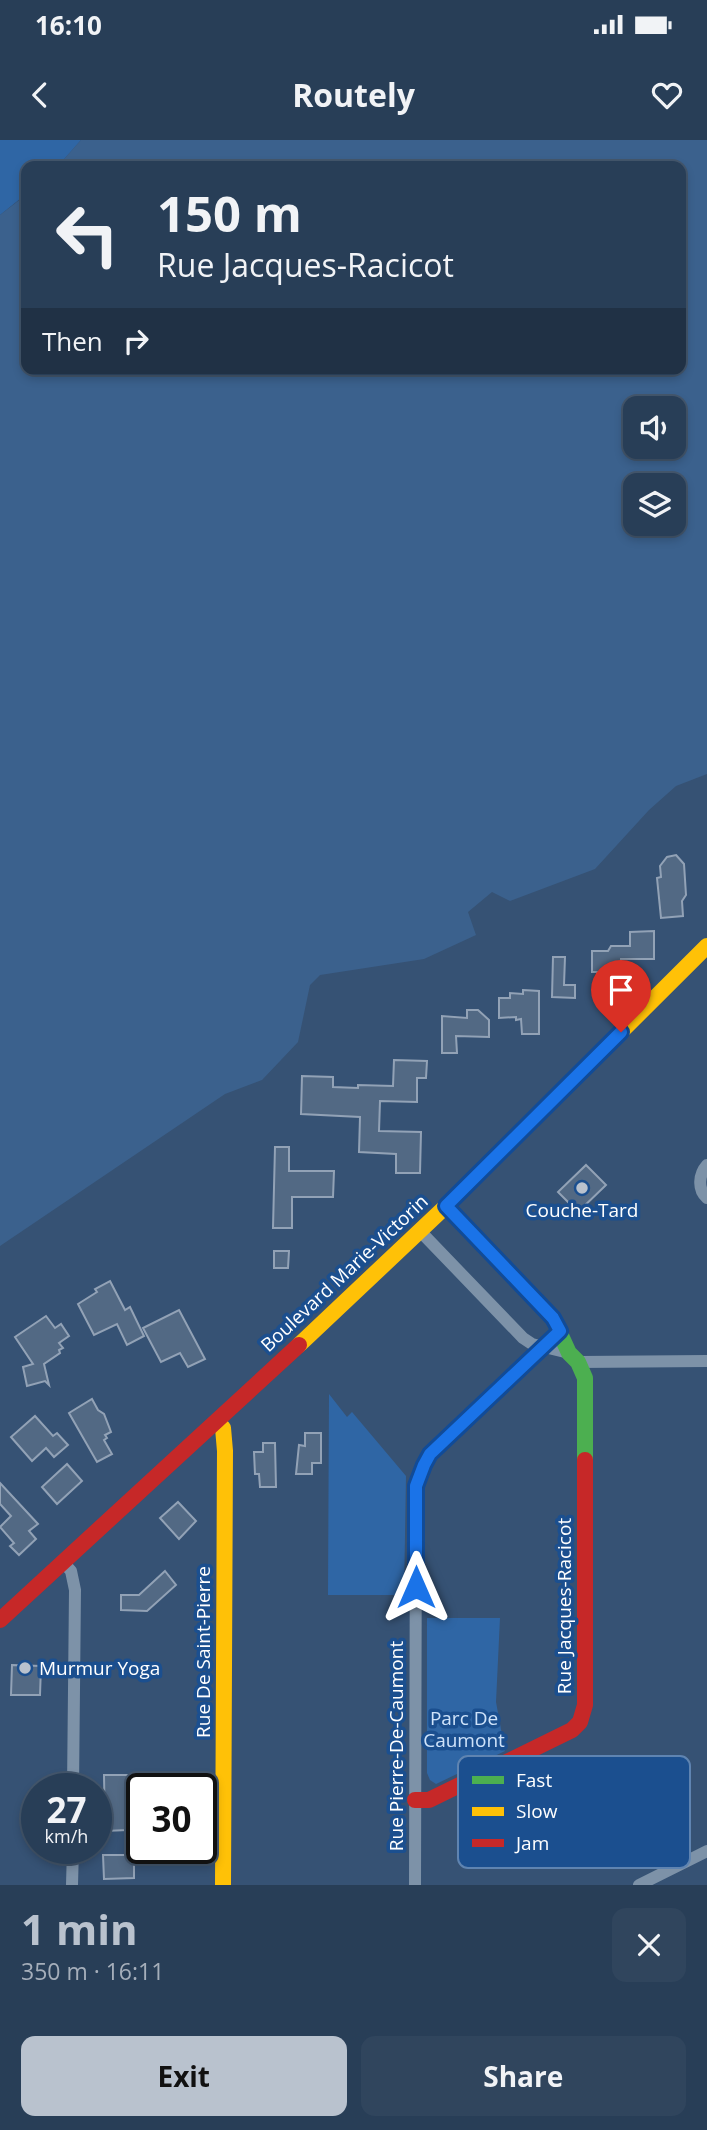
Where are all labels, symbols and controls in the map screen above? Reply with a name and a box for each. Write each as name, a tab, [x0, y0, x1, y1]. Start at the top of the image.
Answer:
text: 16:10	[35, 7, 102, 43]
text: Routely	[292, 73, 415, 116]
icon: back	[21, 76, 59, 114]
icon: heart	[648, 76, 686, 114]
text: 150 m	[157, 180, 302, 246]
icon: left	[42, 189, 133, 280]
text: Rue Jacques-Racicot	[157, 243, 454, 286]
icon: right	[117, 322, 155, 360]
text: Then	[42, 323, 103, 359]
map controls	[623, 396, 686, 536]
button: sound	[623, 396, 686, 459]
button: layers	[623, 473, 686, 536]
pin	[591, 960, 651, 1032]
icon: arrive	[602, 971, 640, 1009]
marker: Couche-Tard	[574, 1180, 590, 1196]
street label: Boulevard Marie-Victorin	[255, 1189, 433, 1357]
place label: Couche-Tard	[526, 1197, 639, 1223]
street label: Rue Jacques-Racicot	[551, 1518, 577, 1694]
position arrow	[379, 1550, 453, 1624]
street label: Rue De Saint-Pierre	[190, 1566, 216, 1738]
street label: Rue Pierre-De-Caumont	[383, 1641, 409, 1851]
place label: Murmur Yoga	[39, 1655, 160, 1681]
marker: Murmur Yoga	[17, 1660, 33, 1676]
park label: Parc De Caumont	[423, 1705, 505, 1753]
legend	[458, 1756, 690, 1868]
text: Fast	[516, 1767, 552, 1793]
speed limit sign: 30	[126, 1773, 217, 1864]
text: 27	[46, 1786, 87, 1833]
text: Slow	[516, 1798, 558, 1824]
text: km/h	[45, 1824, 88, 1848]
text: Jam	[514, 1830, 549, 1856]
text: 1 min	[21, 1900, 138, 1957]
button: close	[612, 1908, 686, 1982]
text: 350 m · 16:11	[21, 1955, 164, 1987]
button: Exit	[21, 2036, 347, 2116]
button: Share	[361, 2036, 686, 2116]

